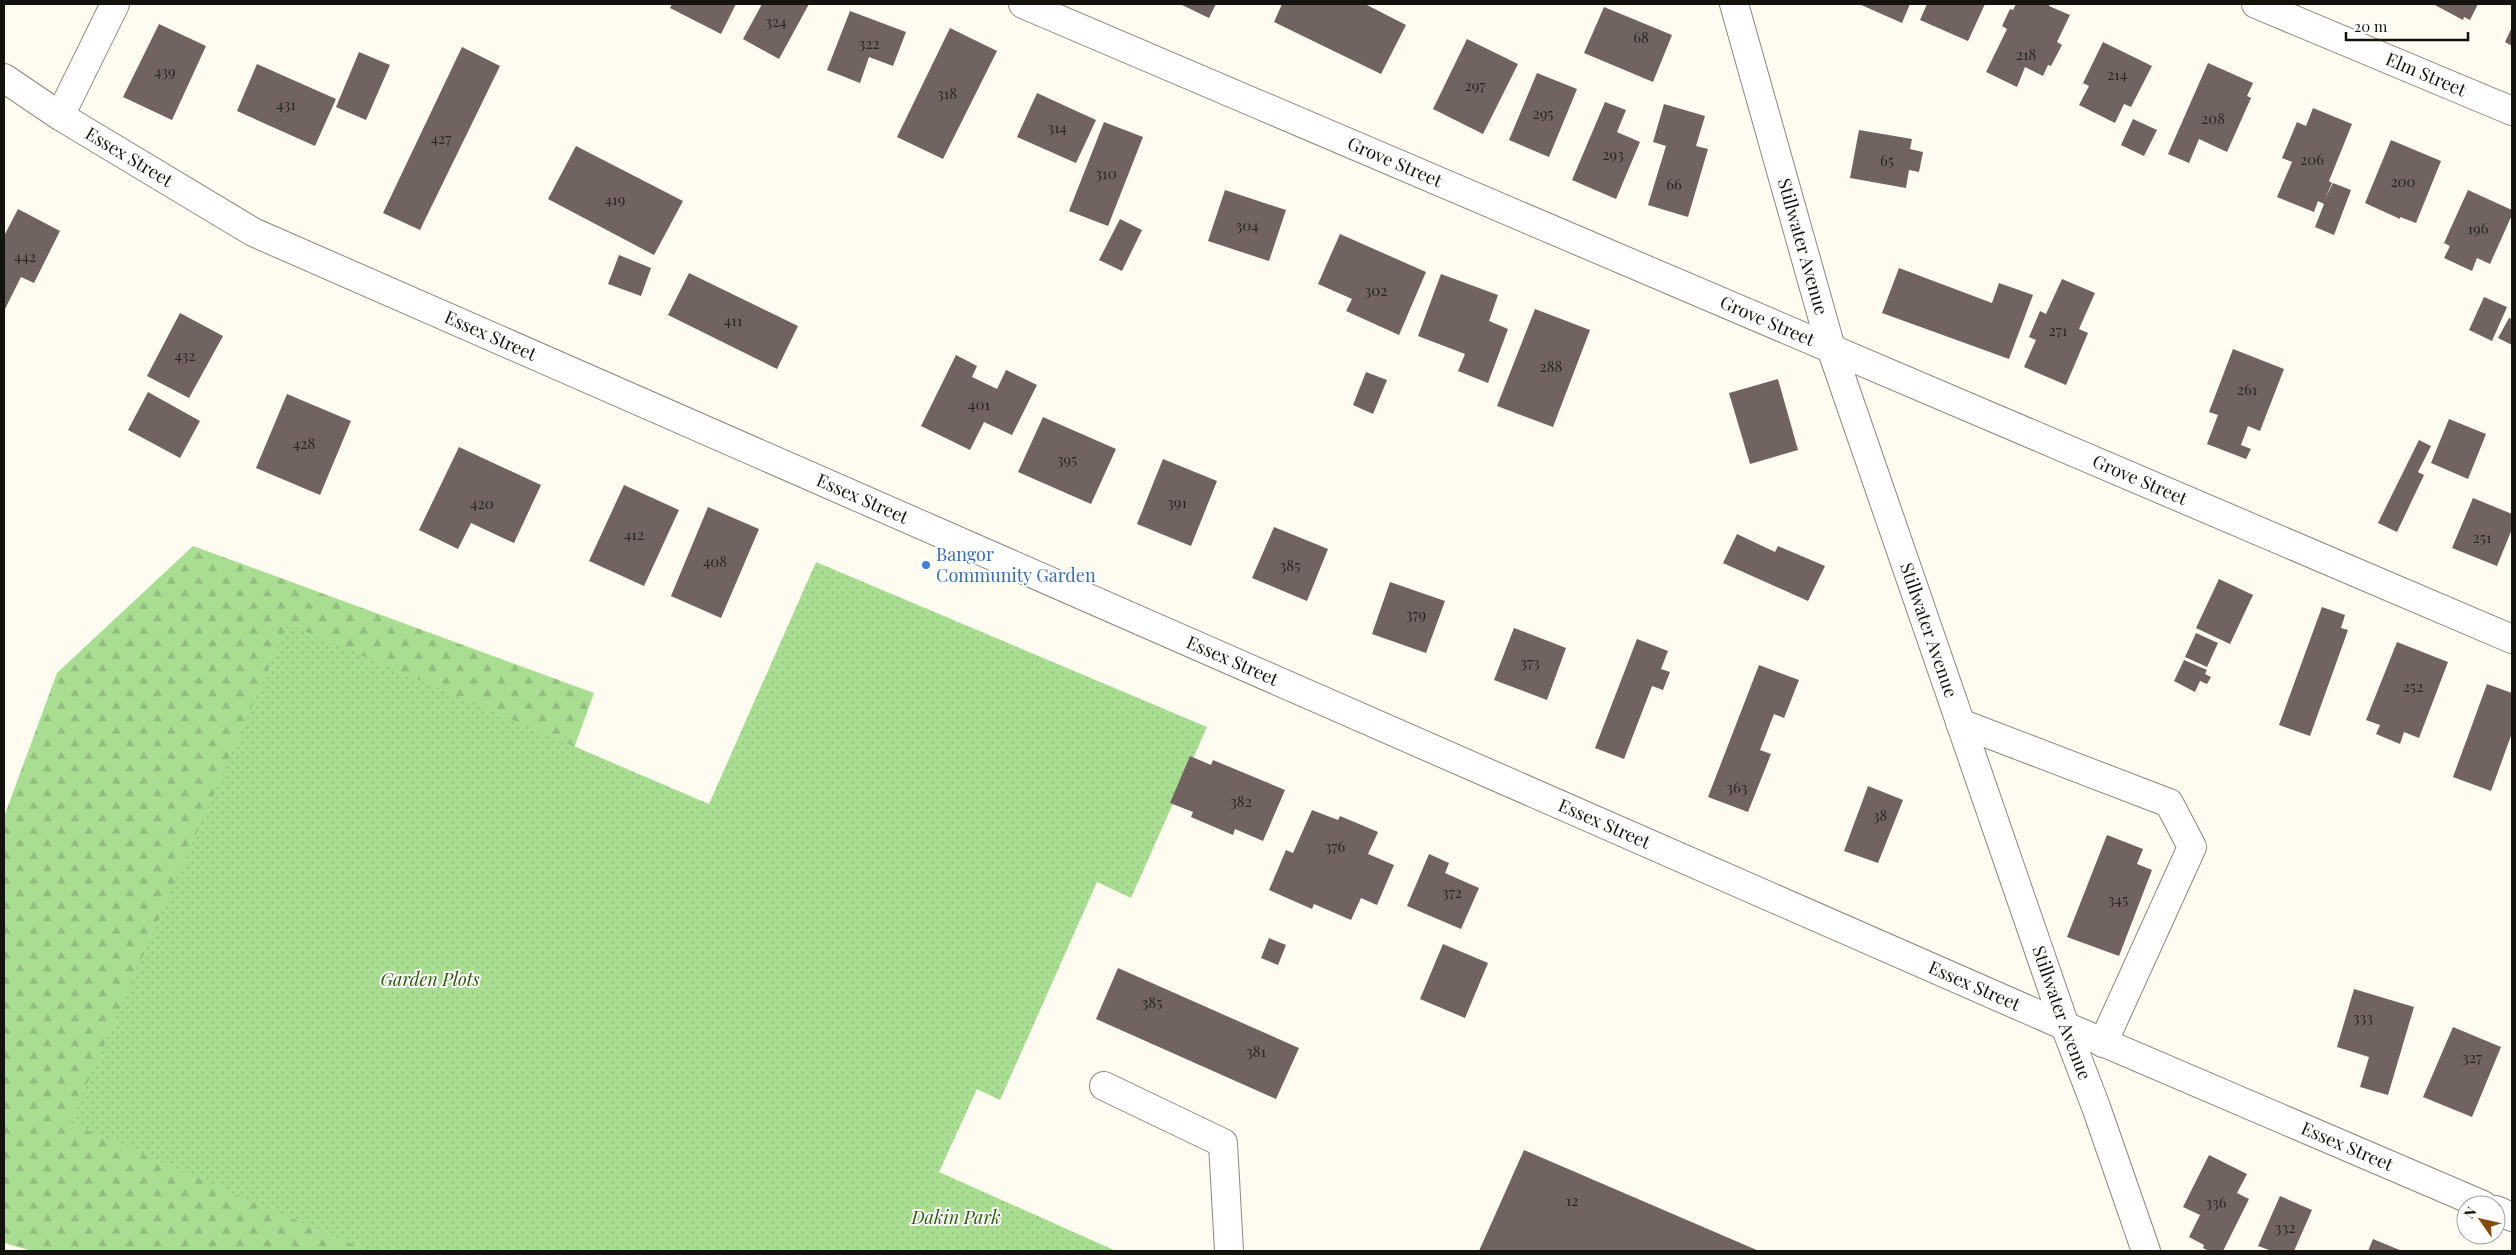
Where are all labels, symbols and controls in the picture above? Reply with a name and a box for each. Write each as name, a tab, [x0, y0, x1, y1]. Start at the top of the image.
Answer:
scale bar	[2346, 10, 2468, 42]
house number: 324	[765, 11, 787, 31]
text: 20 m	[2354, 16, 2388, 36]
house number: 68	[1633, 27, 1649, 47]
house number: 322	[858, 33, 880, 53]
house number: 218	[2016, 44, 2036, 64]
street label: Elm Street	[2382, 47, 2471, 102]
house number: 439	[154, 61, 176, 81]
house number: 214	[2107, 64, 2127, 84]
house number: 297	[1465, 75, 1485, 95]
house number: 318	[937, 83, 957, 103]
house number: 431	[276, 94, 296, 114]
house number: 295	[1532, 103, 1554, 123]
house number: 208	[2201, 108, 2225, 128]
house number: 314	[1047, 117, 1067, 137]
street label: Essex Street	[81, 121, 178, 192]
house number: 427	[431, 128, 451, 148]
street label: Grove Street	[1344, 131, 1447, 193]
house number: 293	[1602, 144, 1624, 164]
house number: 206	[2300, 149, 2324, 169]
house number: 65	[1880, 150, 1894, 170]
house number: 310	[1095, 163, 1117, 183]
house number: 200	[2390, 171, 2416, 191]
house number: 66	[1666, 174, 1682, 194]
street label: Stillwater Avenue	[1773, 175, 1834, 317]
house number: 419	[605, 189, 625, 209]
house number: 304	[1235, 215, 1259, 235]
house number: 196	[2468, 218, 2489, 238]
house number: 442	[14, 246, 36, 266]
house number: 302	[1365, 280, 1387, 300]
street label: Grove Street	[1717, 290, 1819, 351]
street label: Essex Street	[441, 304, 541, 366]
house number: 411	[724, 310, 743, 330]
house number: 271	[2049, 320, 2068, 340]
house number: 432	[174, 345, 196, 365]
house number: 288	[1540, 356, 1563, 376]
house number: 261	[2237, 379, 2258, 399]
house number: 401	[968, 394, 990, 414]
house number: 428	[293, 433, 315, 453]
house number: 395	[1057, 449, 1077, 469]
street label: Grove Street	[2089, 449, 2192, 510]
street label: Essex Street	[813, 467, 913, 529]
house number: 391	[1167, 492, 1187, 512]
house number: 420	[470, 493, 494, 513]
house number: 412	[624, 524, 644, 544]
house number: 251	[2473, 527, 2492, 547]
place label: Bangor Community Garden	[936, 542, 1096, 587]
house number: 408	[703, 551, 727, 571]
house number: 385	[1280, 555, 1300, 575]
marker: Bangor Community Garden	[920, 559, 932, 571]
street label: Stillwater Avenue	[1895, 559, 1964, 700]
house number: 379	[1406, 604, 1426, 624]
street label: Essex Street	[1183, 630, 1283, 691]
house number: 373	[1520, 652, 1540, 672]
house number: 252	[2403, 676, 2423, 696]
house number: 363	[1726, 777, 1748, 797]
house number: 382	[1230, 791, 1252, 811]
street label: Essex Street	[1555, 792, 1655, 854]
house number: 38	[1873, 805, 1887, 825]
house number: 376	[1325, 836, 1346, 856]
house number: 372	[1442, 882, 1462, 902]
house number: 345	[2108, 889, 2128, 909]
street label: Stillwater Avenue	[2027, 942, 2097, 1083]
street label: Essex Street	[1925, 955, 2025, 1016]
park label: Garden Plots	[380, 967, 480, 991]
house number: 385	[1142, 992, 1162, 1012]
house number: 333	[2353, 1007, 2373, 1027]
house number: 381	[1246, 1041, 1267, 1061]
house number: 327	[2462, 1047, 2482, 1067]
street label: Essex Street	[2298, 1116, 2398, 1176]
house number: 12	[1566, 1190, 1578, 1210]
house number: 336	[2205, 1192, 2227, 1212]
north arrow	[2456, 1195, 2506, 1245]
text: N	[2459, 1203, 2481, 1222]
park label: Dakin Park	[911, 1205, 1000, 1229]
house number: 332	[2275, 1217, 2295, 1237]

